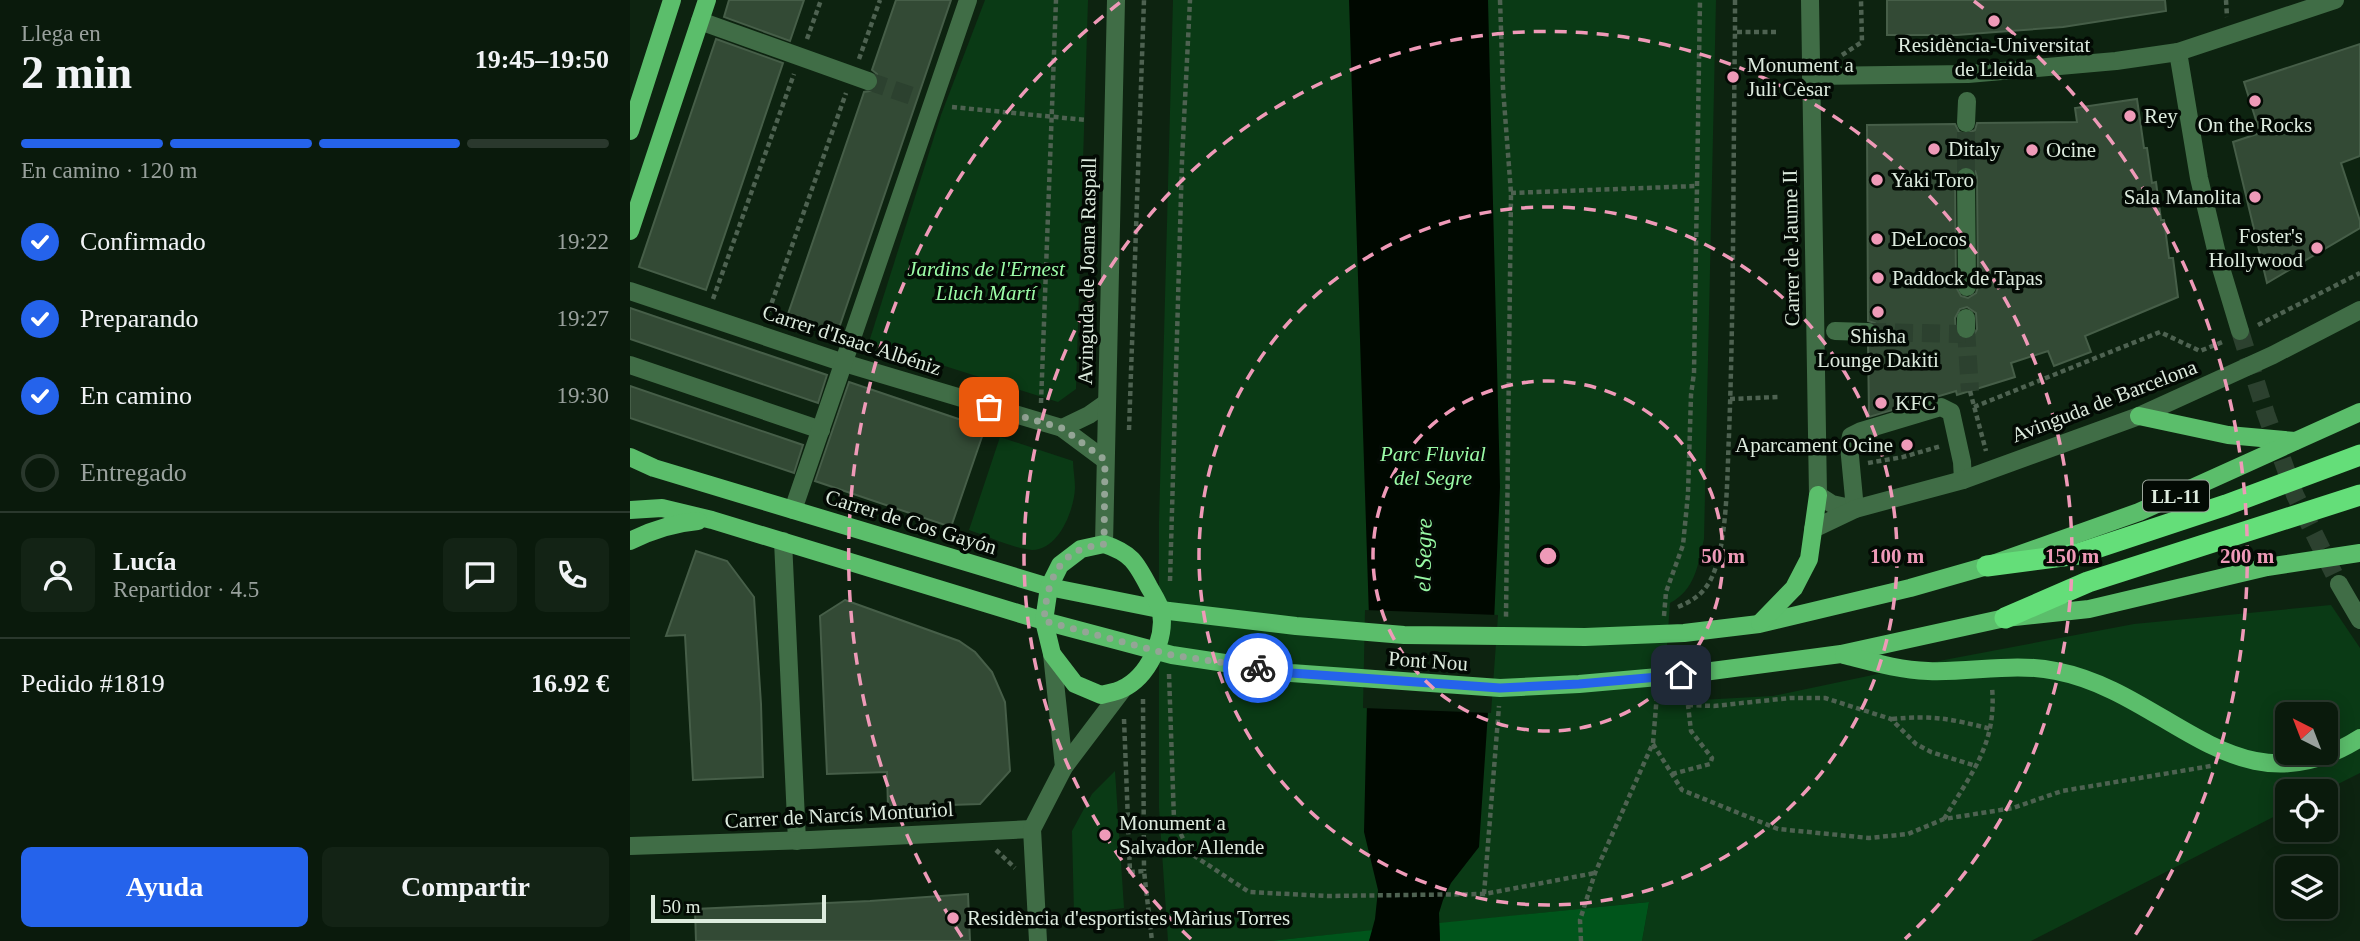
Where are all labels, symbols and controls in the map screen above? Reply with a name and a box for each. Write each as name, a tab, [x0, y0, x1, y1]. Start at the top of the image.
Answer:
marker: Residència-Universitat de Lleida	[1986, 13, 2002, 29]
text: Llega en	[21, 21, 101, 46]
place label: Residència-Universitat de Lleida	[1898, 33, 2090, 81]
text: 19:45–19:50	[475, 45, 609, 74]
text: 2 min	[21, 47, 132, 98]
place label: Monument a Juli Cèsar	[1747, 53, 1854, 101]
marker: Monument a Juli Cèsar	[1725, 69, 1741, 85]
marker: On the Rocks	[2247, 93, 2263, 109]
place label: Rey	[2144, 104, 2178, 128]
marker: Rey	[2122, 108, 2138, 124]
place label: On the Rocks	[2198, 113, 2312, 137]
place label: Ditaly	[1948, 137, 2001, 161]
place label: Ocine	[2046, 138, 2096, 162]
marker: Ditaly	[1926, 141, 1942, 157]
marker: Ocine	[2024, 142, 2040, 158]
street label: Avinguda de Joana Raspall	[1073, 157, 1101, 385]
text: En camino · 120 m	[21, 158, 197, 183]
place label: Yaki Toro	[1891, 168, 1974, 192]
street label: Carrer de Jaume II	[1778, 169, 1804, 327]
marker: Yaki Toro	[1869, 172, 1885, 188]
place label: Sala Manolita	[2124, 185, 2242, 209]
marker: Sala Manolita	[2247, 189, 2263, 205]
icon: check	[21, 223, 59, 261]
place label: Foster's Hollywood	[2209, 224, 2304, 272]
text: Confirmado	[80, 227, 206, 256]
place label: DeLocos	[1891, 227, 1967, 251]
text: 19:22	[557, 229, 609, 254]
marker: DeLocos	[1869, 231, 1885, 247]
marker: Foster's Hollywood	[2309, 240, 2325, 256]
park label: Jardins de l'Ernest Lluch Martí	[907, 257, 1066, 305]
place label: Paddock de Tapas	[1892, 266, 2043, 290]
marker: Paddock de Tapas	[1870, 270, 1886, 286]
icon: check	[21, 300, 59, 338]
street label: Carrer d'Isaac Albéniz	[759, 300, 945, 380]
text: Preparando	[80, 304, 198, 333]
marker: Shisha Lounge Dakiti	[1870, 304, 1886, 320]
text: 19:27	[557, 306, 609, 331]
place label: Shisha Lounge Dakiti	[1817, 324, 1939, 372]
street label: Avinguda de Barcelona	[2008, 354, 2201, 447]
icon: check	[21, 377, 59, 415]
pin	[959, 377, 1019, 437]
text: En camino	[80, 381, 192, 410]
text: 19:30	[557, 383, 609, 408]
icon: bag	[970, 388, 1008, 426]
place label: KFC	[1895, 391, 1936, 415]
marker: KFC	[1873, 395, 1889, 411]
place label: Aparcament Ocine	[1735, 433, 1893, 457]
marker: Aparcament Ocine	[1899, 437, 1915, 453]
park label: Parc Fluvial del Segre	[1379, 442, 1486, 490]
text: Entregado	[80, 458, 187, 487]
road number: LL-11	[2143, 481, 2209, 512]
street label: Carrer de Cos Gayón	[822, 485, 1000, 560]
water label: el Segre	[1410, 518, 1437, 592]
button: person	[21, 538, 95, 612]
button: chat	[443, 538, 517, 612]
button: phone	[535, 538, 609, 612]
centre of rings	[1536, 544, 1560, 568]
text: 50 m	[1701, 544, 1745, 568]
text: 100 m	[1870, 544, 1925, 568]
text: 150 m	[2045, 544, 2100, 568]
text: 200 m	[2220, 544, 2275, 568]
text: Lucía	[113, 547, 177, 576]
text: Repartidor · 4.5	[113, 577, 259, 602]
courier	[1223, 633, 1293, 703]
pin	[1651, 645, 1711, 705]
street label: Pont Nou	[1387, 646, 1469, 676]
icon: bike	[1239, 649, 1277, 687]
icon: home	[1662, 656, 1700, 694]
text: Pedido #1819	[21, 669, 165, 698]
text: 16.92 €	[531, 669, 609, 698]
north arrow	[2275, 702, 2338, 765]
map controls	[2275, 702, 2338, 919]
button: locate	[2275, 779, 2338, 842]
street label: Carrer de Narcís Monturiol	[724, 797, 954, 833]
place label: Monument a Salvador Allende	[1119, 811, 1264, 859]
marker: Monument a Salvador Allende	[1097, 827, 1113, 843]
button: Ayuda	[21, 847, 308, 927]
button: Compartir	[322, 847, 609, 927]
button: layers	[2275, 856, 2338, 919]
scale bar	[651, 892, 826, 924]
text: 50 m	[662, 896, 701, 917]
place label: Residència d'esportistes Màrius Torres	[967, 906, 1290, 930]
marker: Residència d'esportistes Màrius Torres	[945, 910, 961, 926]

